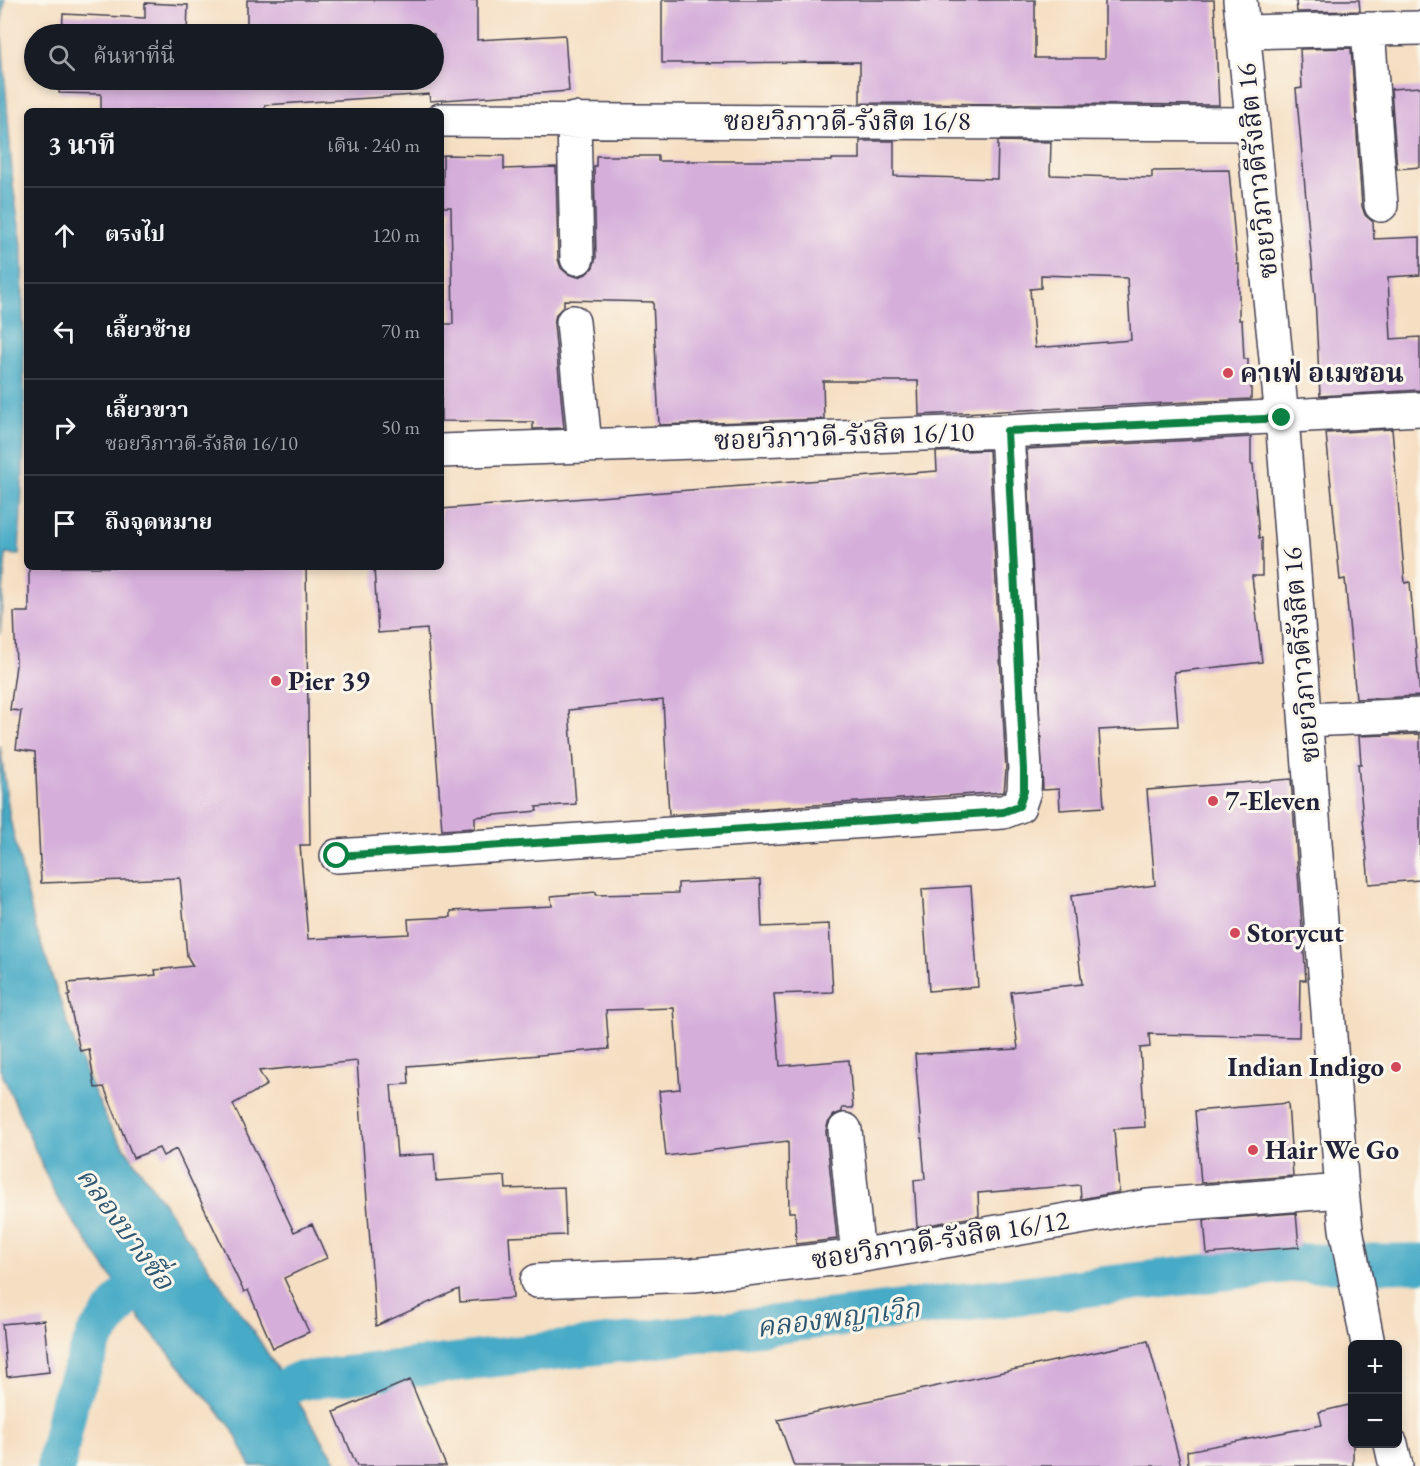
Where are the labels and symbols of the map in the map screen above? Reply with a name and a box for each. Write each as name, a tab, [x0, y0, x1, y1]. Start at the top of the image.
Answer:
street label: ซอยวิภาวดีรังสิต 16	[1228, 62, 1285, 280]
street label: ซอยวิภาวดี-รังสิต 16/8	[723, 103, 971, 138]
place label: คาเฟ่ อเมซอน	[1240, 355, 1404, 390]
marker: คาเฟ่ อเมซอน	[1221, 366, 1235, 380]
route end	[1268, 404, 1294, 430]
street label: ซอยวิภาวดี-รังสิต 16/10	[713, 413, 975, 458]
street label: ซอยวิภาวดีรังสิต 16	[1274, 546, 1327, 764]
place label: Pier 39	[288, 663, 370, 698]
marker: Pier 39	[269, 674, 283, 688]
place label: 7-Eleven	[1225, 783, 1321, 818]
marker: 7-Eleven	[1206, 794, 1220, 808]
route start	[323, 842, 349, 868]
place label: Storycut	[1247, 915, 1344, 950]
marker: Storycut	[1228, 926, 1242, 940]
place label: Indian Indigo	[1228, 1049, 1384, 1084]
marker: Indian Indigo	[1389, 1060, 1403, 1074]
place label: Hair We Go	[1265, 1132, 1399, 1167]
marker: Hair We Go	[1246, 1143, 1260, 1157]
water label: คลองบางซื่อ	[69, 1158, 185, 1298]
street label: ซอยวิภาวดี-รังสิต 16/12	[809, 1202, 1071, 1277]
water label: คลองพญาเวิก	[754, 1289, 923, 1345]

